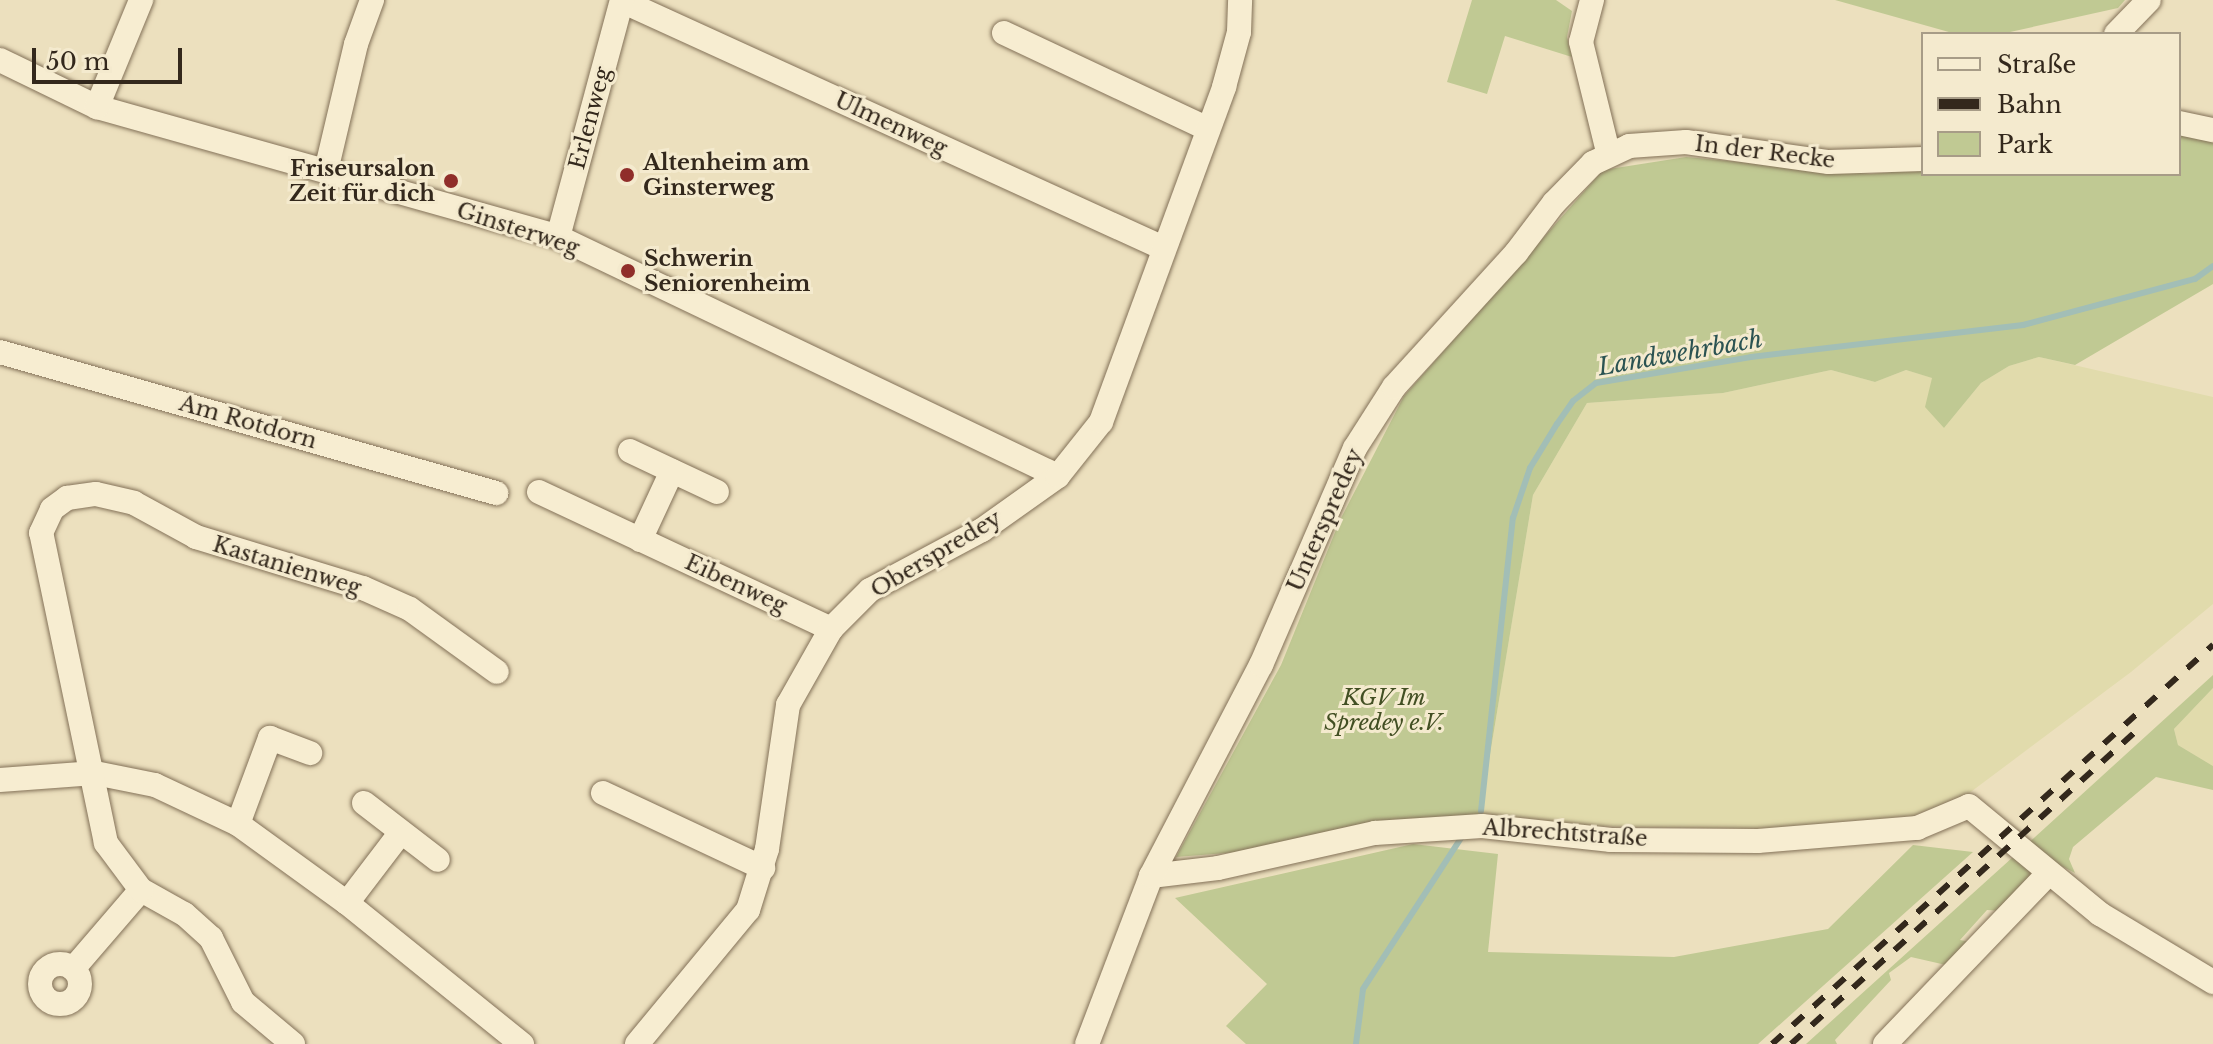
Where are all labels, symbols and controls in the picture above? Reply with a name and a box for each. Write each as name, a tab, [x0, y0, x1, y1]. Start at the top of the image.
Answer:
scale bar	[36, 32, 186, 82]
legend	[1921, 32, 2181, 176]
text: 50 m	[46, 47, 109, 76]
text: Straße	[1997, 50, 2076, 79]
street label: Erlenweg	[564, 64, 616, 172]
street label: Ulmenweg	[831, 86, 951, 162]
text: Bahn	[1997, 90, 2062, 119]
street label: In der Recke	[1693, 130, 1837, 174]
text: Park	[1997, 130, 2053, 159]
place label: Altenheim am Ginsterweg	[643, 149, 810, 200]
place label: Friseursalon Zeit für dich	[289, 155, 435, 206]
marker: Altenheim am Ginsterweg	[618, 166, 636, 184]
marker: Friseursalon Zeit für dich	[442, 172, 460, 190]
street label: Ginsterweg	[453, 197, 583, 261]
place label: Schwerin Seniorenheim	[644, 245, 810, 296]
marker: Schwerin Seniorenheim	[619, 262, 637, 280]
water label: Landwehrbach	[1596, 324, 1764, 382]
street label: Am Rotdorn	[176, 390, 320, 454]
street label: Unterspredey	[1282, 444, 1368, 596]
street label: Oberspredey	[866, 505, 1006, 603]
street label: Kastanienweg	[210, 531, 364, 601]
street label: Eibenweg	[681, 549, 791, 619]
park label: KGV Im Spredey e.V.	[1324, 684, 1444, 736]
street label: Albrechtstraße	[1482, 814, 1648, 852]

